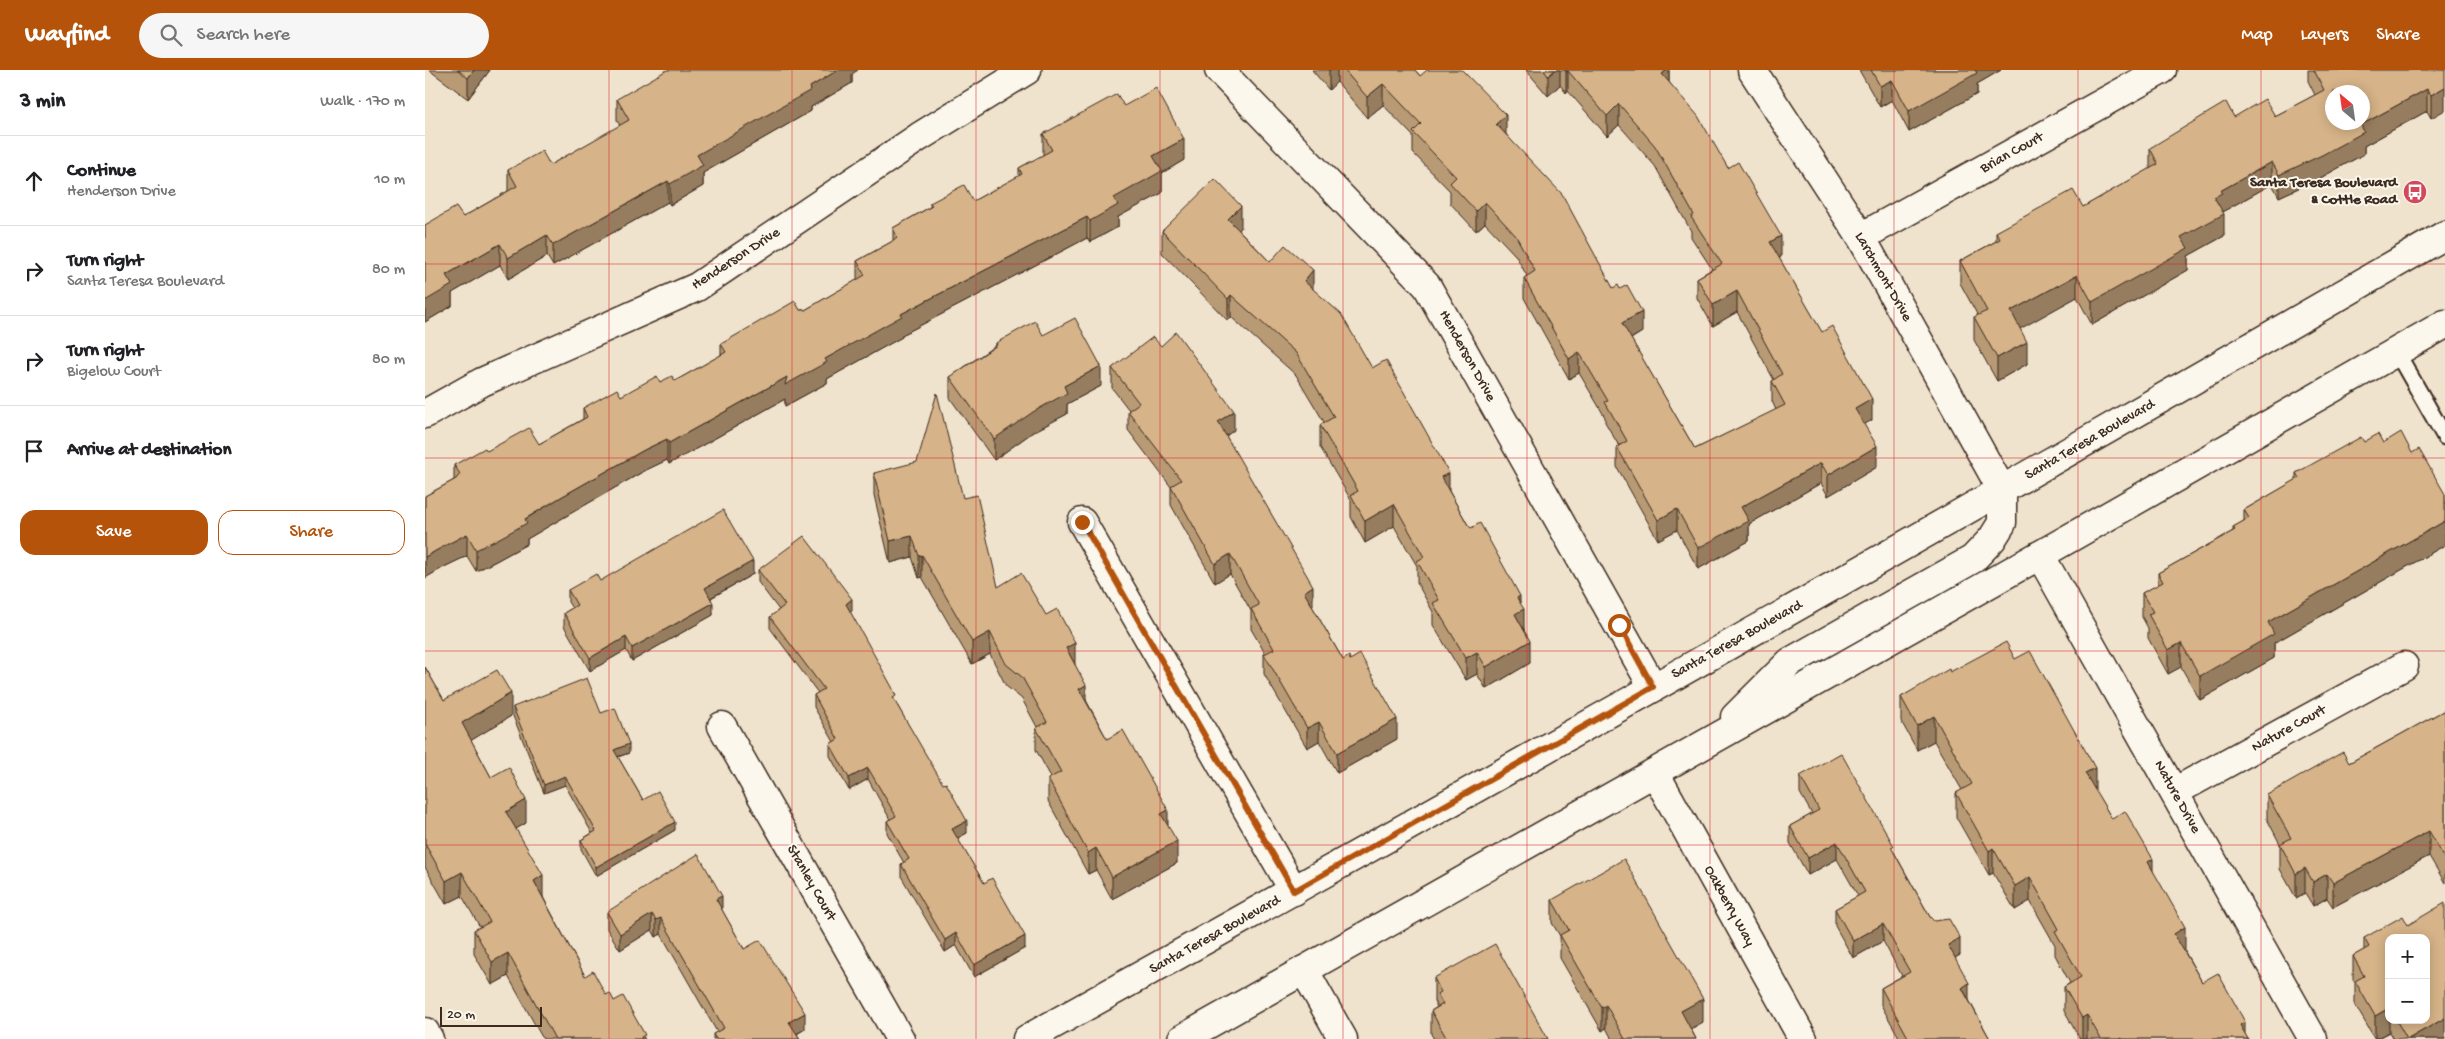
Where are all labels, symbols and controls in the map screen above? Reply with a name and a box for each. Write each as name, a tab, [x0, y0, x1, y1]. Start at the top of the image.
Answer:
search box	[139, 13, 489, 58]
text: Wayfind	[25, 21, 109, 50]
icon: search	[157, 21, 185, 49]
text: Search here	[197, 24, 290, 47]
text: Map	[2241, 25, 2273, 46]
text: Layers	[2301, 25, 2348, 46]
text: Share	[2376, 25, 2420, 46]
north arrow	[2325, 85, 2370, 130]
text: 3 min	[20, 90, 65, 115]
text: Walk · 170 m	[320, 93, 405, 112]
street label: Brian Court	[1976, 127, 2048, 178]
text: Continue	[67, 160, 136, 183]
icon: ahead	[20, 167, 48, 195]
text: 10 m	[374, 171, 405, 190]
place label: Santa Teresa Boulevard & Cottle Road	[2250, 174, 2399, 209]
bus stop icon: Santa Teresa Boulevard & Cottle Road	[2402, 179, 2428, 205]
text: Henderson Drive	[67, 183, 176, 202]
street label: Henderson Drive	[688, 224, 784, 294]
street label: Larchmont Drive	[1850, 229, 1916, 325]
text: Turn right	[67, 250, 143, 273]
icon: right	[20, 257, 48, 285]
text: 80 m	[372, 261, 405, 280]
text: Santa Teresa Boulevard	[67, 273, 224, 292]
street label: Henderson Drive	[1434, 307, 1500, 405]
text: Turn right	[67, 340, 143, 363]
icon: right	[20, 347, 48, 375]
text: 80 m	[372, 351, 405, 370]
text: Bigelow Court	[67, 363, 161, 382]
street label: Santa Teresa Boulevard	[2022, 395, 2159, 485]
icon: arrive	[20, 437, 48, 465]
text: Arrive at destination	[67, 439, 231, 462]
button: Save	[20, 510, 208, 555]
button: Share	[218, 510, 405, 555]
route end	[1071, 511, 1094, 534]
street label: Santa Teresa Boulevard	[1668, 596, 1807, 683]
route start	[1608, 614, 1631, 637]
street label: Nature Court	[2249, 700, 2331, 757]
street label: Nature Drive	[2150, 757, 2205, 837]
street label: Stanley Court	[782, 842, 841, 926]
street label: Oakberry Way	[1699, 862, 1759, 950]
street label: Santa Teresa Boulevard	[1146, 891, 1285, 978]
map controls	[2385, 934, 2430, 1024]
button: +	[2385, 934, 2430, 979]
button: −	[2385, 979, 2430, 1024]
scale bar	[440, 1004, 543, 1027]
text: 20 m	[447, 1007, 475, 1024]

